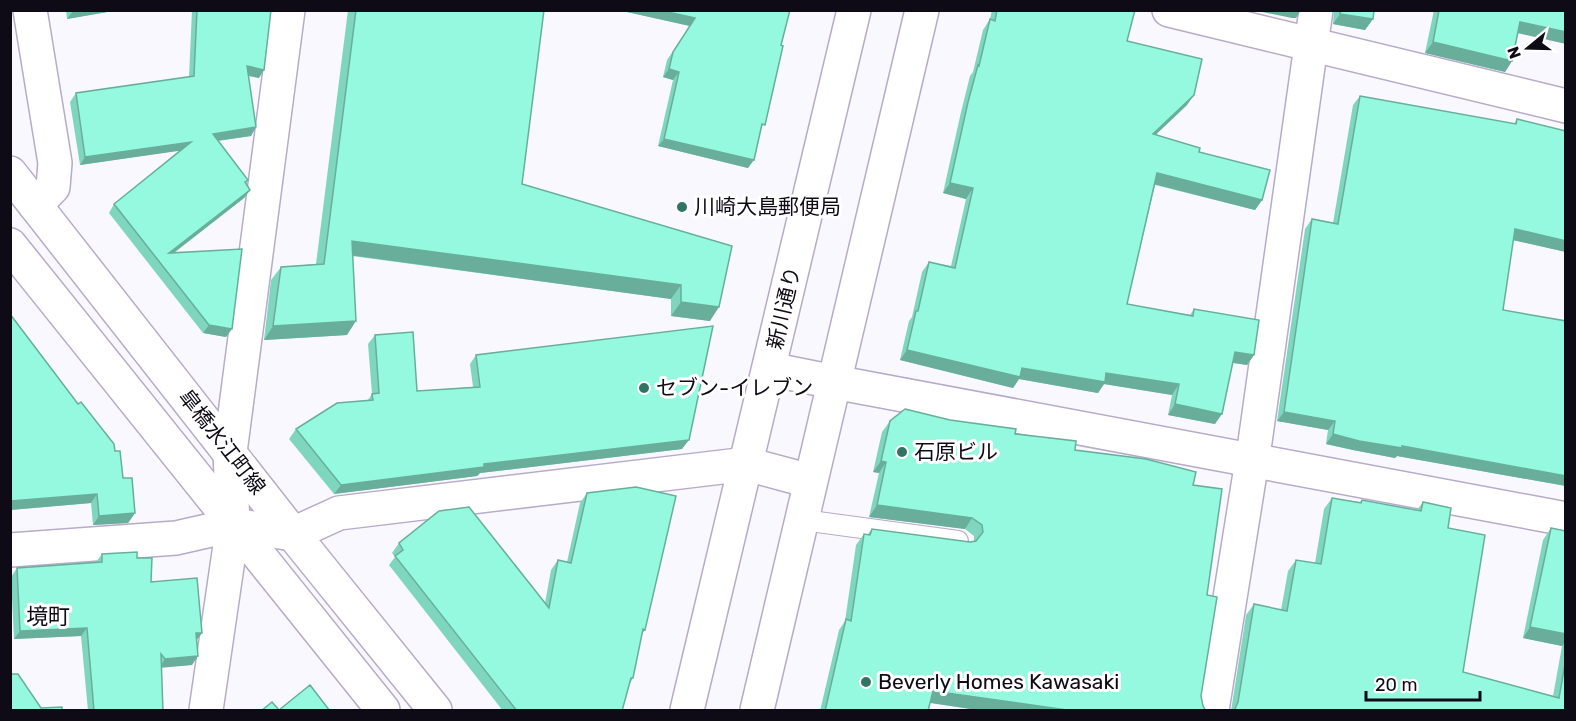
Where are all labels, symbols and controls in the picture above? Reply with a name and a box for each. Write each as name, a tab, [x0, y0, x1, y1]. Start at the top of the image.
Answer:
north arrow	[1498, 18, 1558, 78]
text: N	[1503, 44, 1525, 61]
place label: 川崎大島郵便局	[694, 194, 841, 219]
marker: 川崎大島郵便局	[675, 200, 689, 214]
street label: 新川通り	[762, 264, 805, 352]
place label: セブン-イレブン	[656, 375, 813, 400]
marker: セブン-イレブン	[637, 381, 651, 395]
street label: 皐橋水江町線	[174, 384, 271, 499]
place label: 石原ビル	[914, 439, 998, 464]
marker: 石原ビル	[895, 445, 909, 459]
district label: 境町	[26, 603, 70, 630]
scale bar	[1366, 664, 1480, 702]
place label: Beverly Homes Kawasaki	[878, 669, 1119, 694]
text: 20 m	[1375, 674, 1417, 696]
marker: Beverly Homes Kawasaki	[859, 675, 873, 689]

